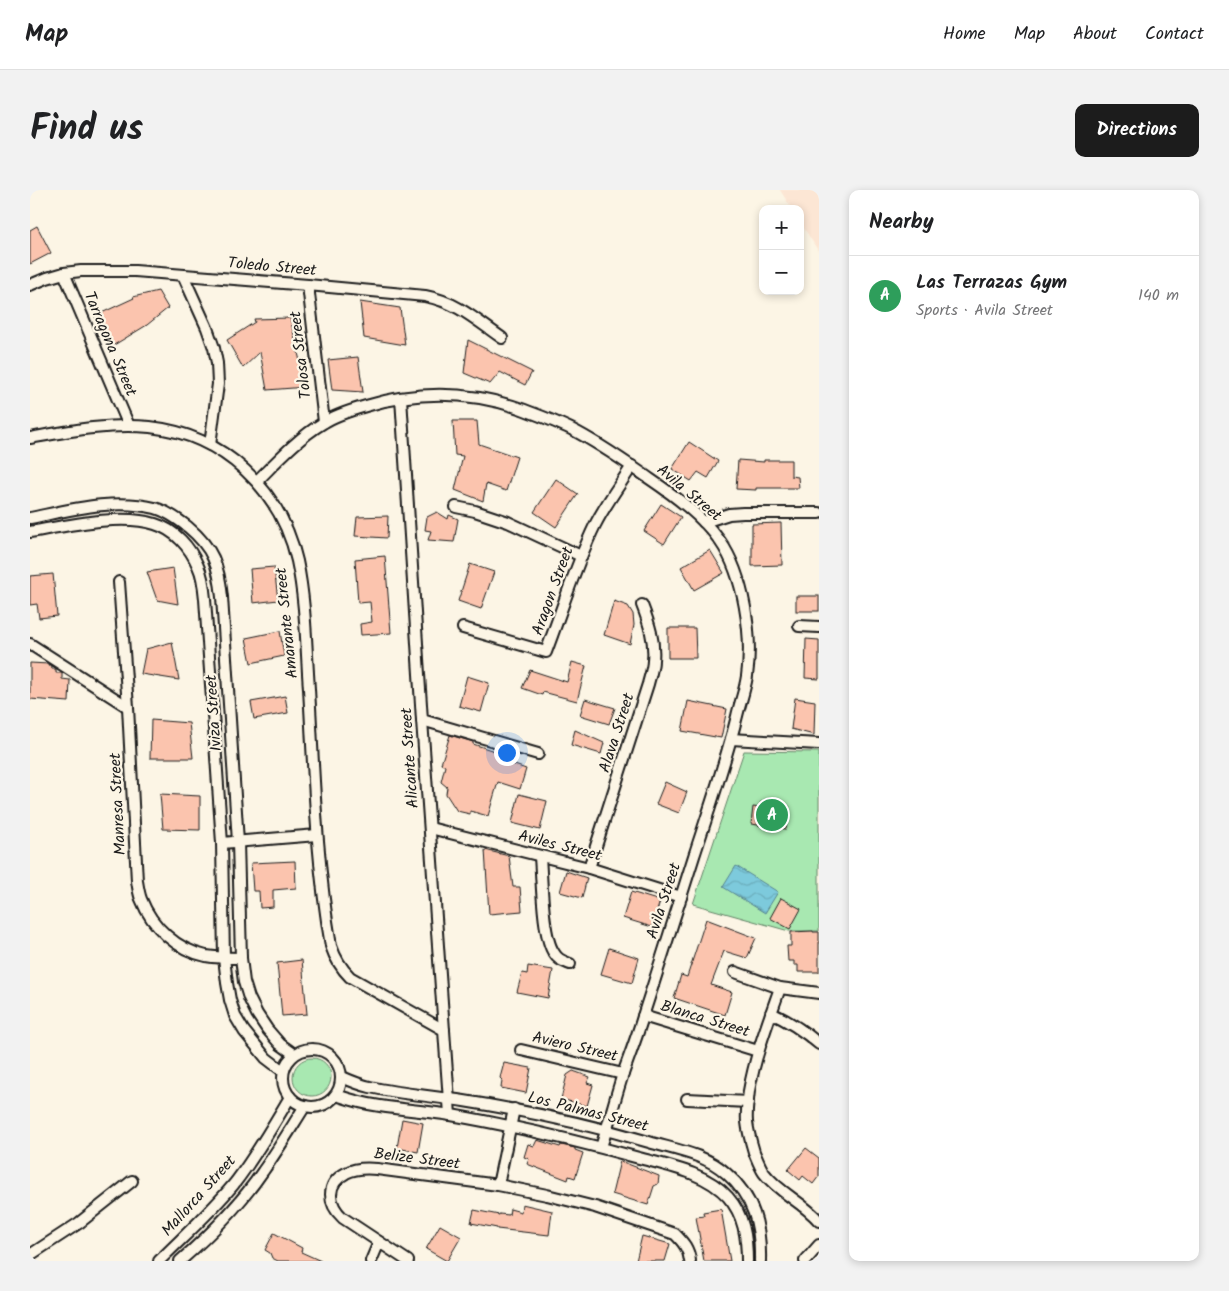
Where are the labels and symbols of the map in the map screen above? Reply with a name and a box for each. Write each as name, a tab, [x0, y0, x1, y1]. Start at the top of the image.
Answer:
street label: Toledo Street	[227, 251, 318, 283]
street label: Tarragona Street	[77, 288, 144, 401]
street label: Tolosa Street	[283, 309, 319, 400]
street label: Avila Street	[651, 458, 728, 528]
street label: Aragon Street	[525, 542, 581, 639]
street label: Amarante Street	[269, 565, 305, 680]
street label: Iviza Street	[199, 673, 229, 752]
street label: Alava Street	[592, 689, 642, 776]
street label: Alicante Street	[394, 706, 426, 809]
your location	[494, 740, 520, 766]
street label: Manresa Street	[103, 751, 133, 856]
pin: A	[756, 796, 788, 834]
street label: Aviles Street	[516, 824, 605, 869]
street label: Avila Street	[640, 859, 688, 942]
street label: Blanca Street	[657, 994, 753, 1045]
street label: Aviero Street	[530, 1025, 621, 1069]
street label: Los Palmas Street	[525, 1085, 652, 1139]
street label: Belize Street	[373, 1141, 462, 1177]
street label: Mallorca Street	[156, 1149, 243, 1242]

